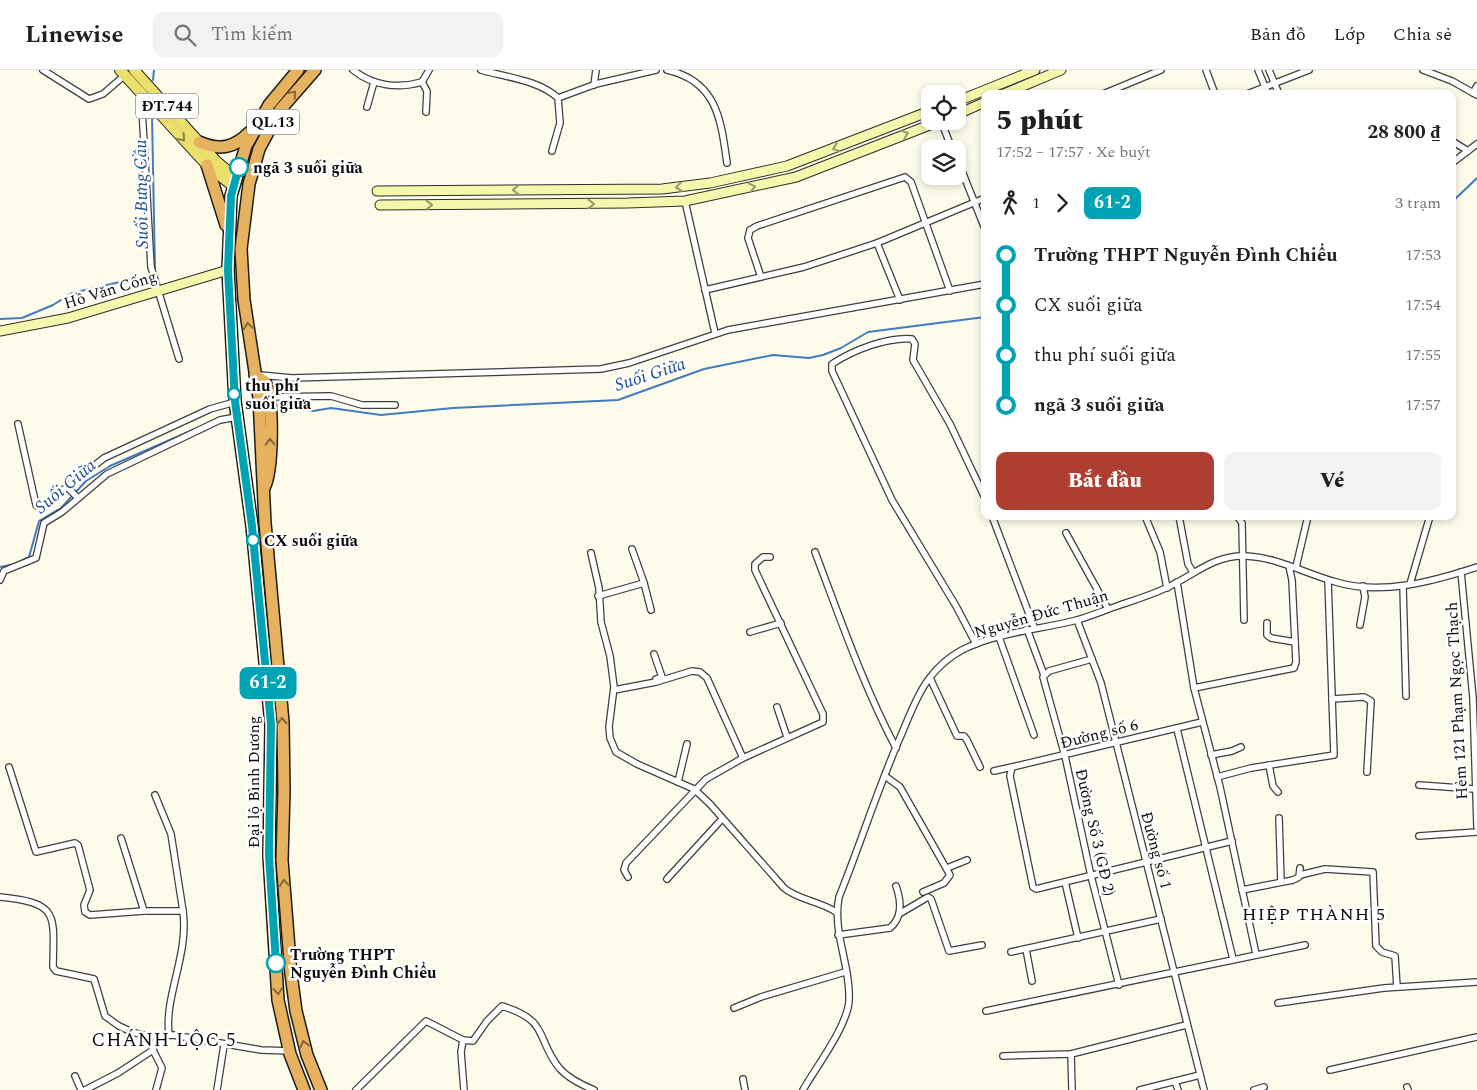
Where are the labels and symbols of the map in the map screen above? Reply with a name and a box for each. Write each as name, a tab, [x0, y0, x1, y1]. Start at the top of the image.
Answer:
one-way arrow	[287, 91, 295, 100]
road number: ĐT.744	[136, 94, 198, 118]
road number: QL.13	[247, 110, 299, 134]
one-way arrow	[900, 130, 909, 140]
one-way arrow	[176, 133, 185, 142]
water label: Suối Bưng Cầu	[127, 139, 156, 249]
one-way arrow	[832, 142, 840, 152]
place label: ngã 3 suối giữa	[253, 156, 364, 180]
marker: ngã 3 suối giữa	[229, 157, 249, 177]
one-way arrow	[674, 181, 682, 192]
one-way arrow	[748, 182, 757, 193]
one-way arrow	[512, 185, 520, 195]
one-way arrow	[588, 199, 595, 209]
one-way arrow	[425, 200, 433, 210]
street label: Hồ Văn Cống	[61, 264, 160, 315]
one-way arrow	[243, 322, 254, 330]
water label: Suối Giữa	[611, 350, 689, 399]
place label: thu phí suối giữa	[245, 374, 312, 416]
marker: thu phí suối giữa	[227, 387, 241, 401]
one-way arrow	[265, 438, 276, 446]
water label: Suối Giữa	[29, 452, 102, 520]
place label: CX suối giữa	[264, 529, 359, 553]
marker: CX suối giữa	[246, 533, 260, 547]
street label: Nguyễn Đức Thuận	[971, 583, 1111, 645]
street label: Hẻm 121 Phạm Ngọc Thạch	[1440, 601, 1474, 800]
line badge: 61-2	[233, 667, 303, 699]
street label: Đường số 6	[1058, 713, 1141, 755]
street label: Đại lộ Bình Dương	[242, 716, 266, 848]
one-way arrow	[277, 717, 288, 725]
street label: Đường Số 3 (GĐ 2)	[1069, 766, 1121, 898]
street label: Đường số 1	[1134, 809, 1178, 892]
one-way arrow	[279, 879, 290, 887]
district label: HIỆP THÀNH 5	[1242, 901, 1386, 928]
place label: Trường THPT Nguyễn Đình Chiểu	[290, 943, 437, 985]
marker: Trường THPT Nguyễn Đình Chiểu	[266, 953, 286, 973]
one-way arrow	[272, 987, 283, 995]
district label: CHÁNH LỘC 5	[91, 1026, 237, 1055]
one-way arrow	[299, 1040, 310, 1049]

